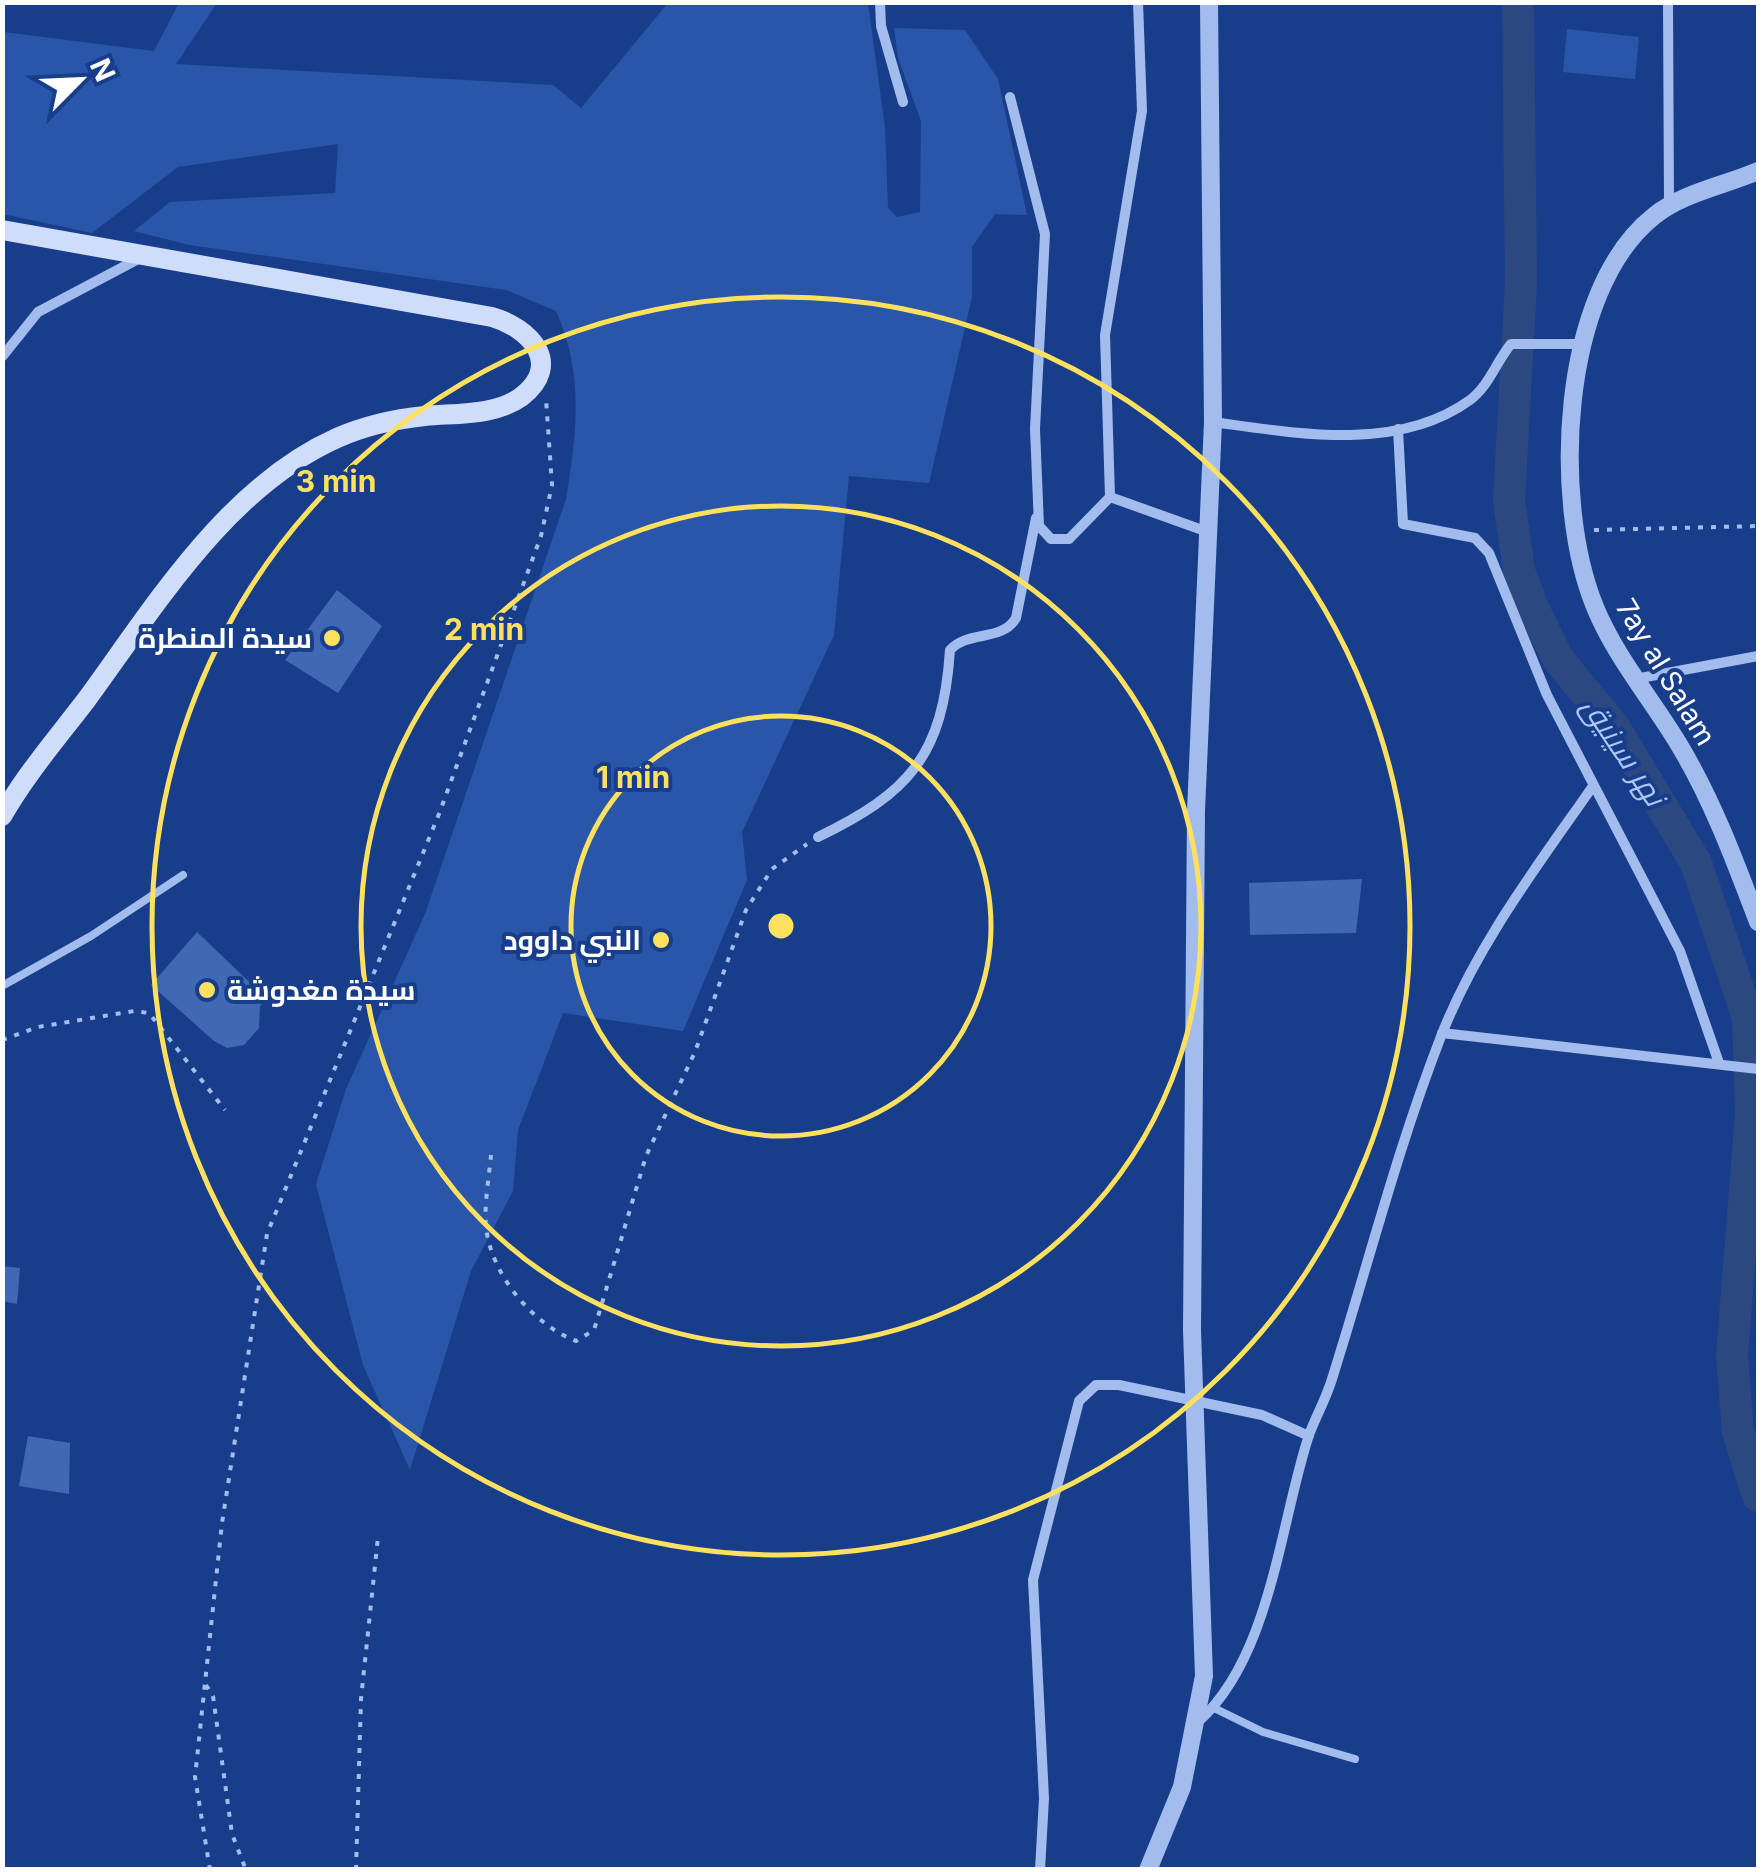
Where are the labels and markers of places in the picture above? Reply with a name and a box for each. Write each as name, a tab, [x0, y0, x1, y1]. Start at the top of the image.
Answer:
place label: سيدة المنطرة	[138, 621, 312, 655]
marker: سيدة المنطرة	[321, 627, 343, 649]
centre of rings	[763, 908, 799, 944]
place label: النبي داوود	[504, 923, 641, 963]
marker: النبي داوود	[650, 929, 672, 951]
place label: سيدة مغدوشة	[227, 973, 416, 1007]
marker: سيدة مغدوشة	[196, 979, 218, 1001]

